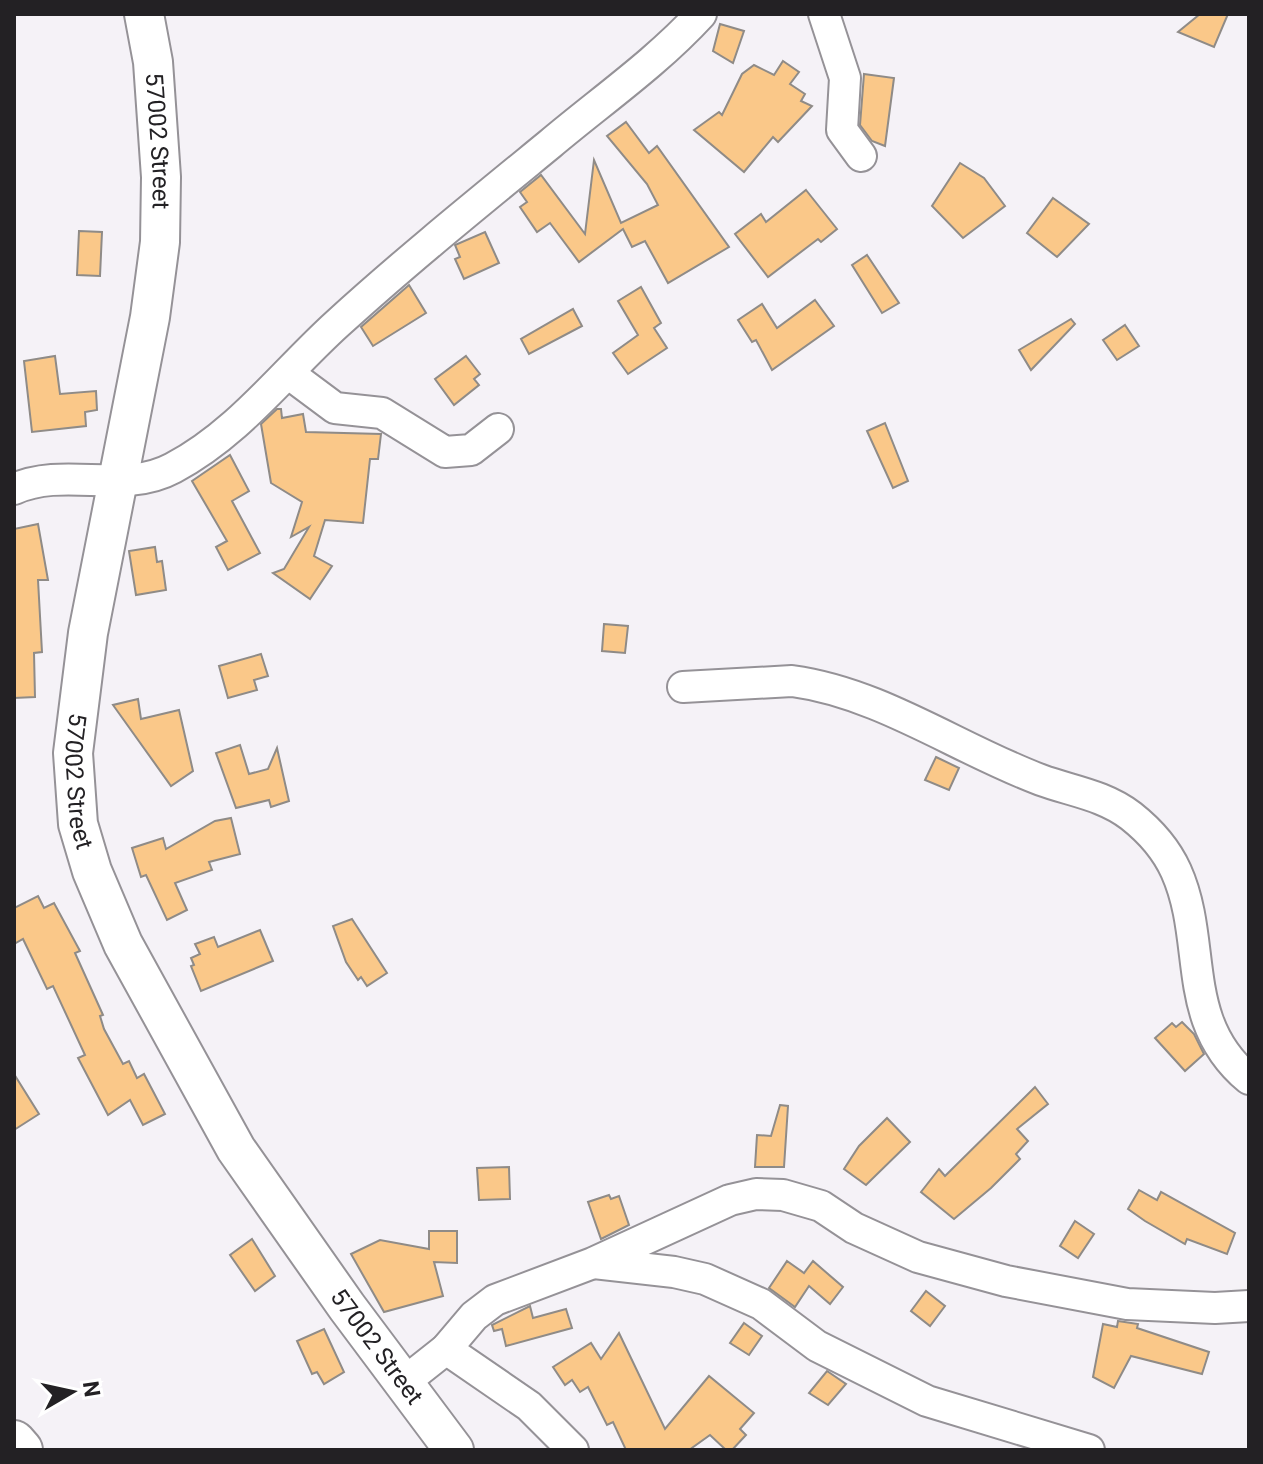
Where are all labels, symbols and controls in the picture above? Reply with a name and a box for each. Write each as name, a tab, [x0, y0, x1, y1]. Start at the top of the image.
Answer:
street label: 57002 Street	[140, 72, 175, 210]
street label: 57002 Street	[59, 711, 99, 853]
street label: 57002 Street	[325, 1284, 429, 1410]
north arrow	[32, 1352, 112, 1432]
text: N	[78, 1379, 105, 1399]

